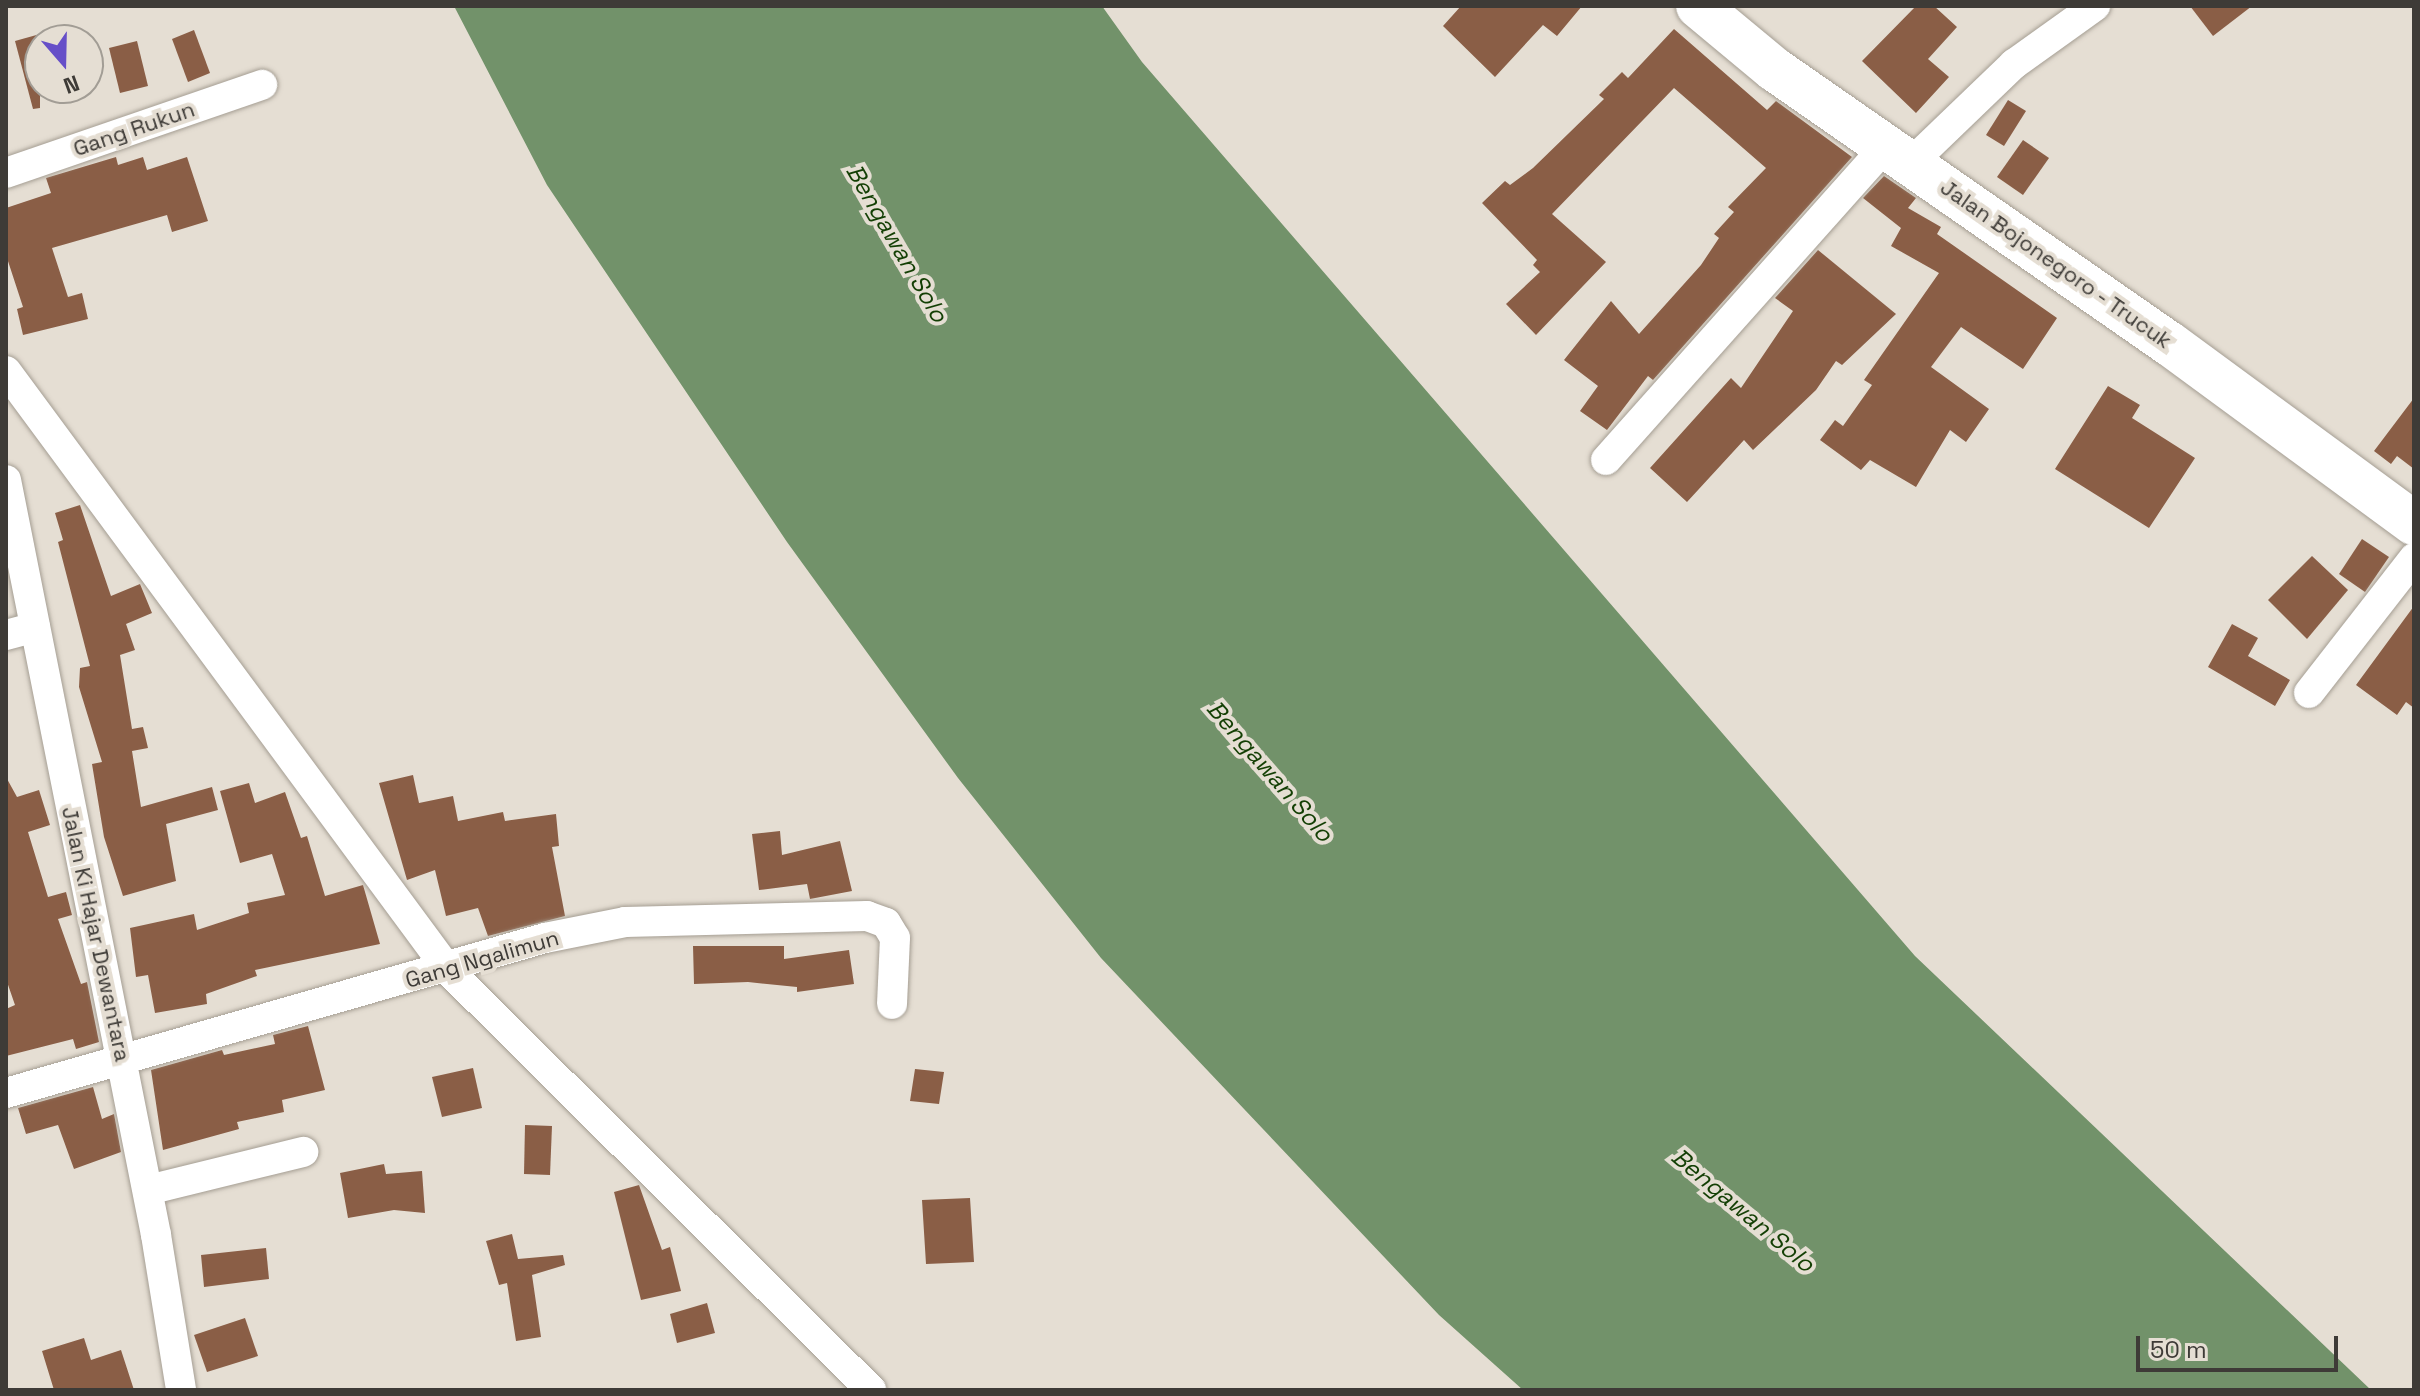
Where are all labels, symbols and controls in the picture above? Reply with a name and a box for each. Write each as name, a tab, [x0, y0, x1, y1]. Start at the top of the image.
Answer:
north arrow	[24, 24, 104, 104]
text: N	[60, 69, 83, 100]
street label: Gang Rukun	[70, 96, 198, 162]
water label: Bengawan Solo	[840, 159, 954, 327]
street label: Jalan Bojonegoro - Trucuk	[1935, 173, 2177, 355]
water label: Bengawan Solo	[1201, 694, 1339, 848]
street label: Jalan Ki Hajar Dewantara	[56, 804, 136, 1064]
street label: Gang Ngalimun	[402, 924, 562, 994]
water label: Bengawan Solo	[1666, 1142, 1820, 1278]
scale bar	[2140, 1320, 2342, 1370]
text: 50 m	[2150, 1334, 2207, 1365]

